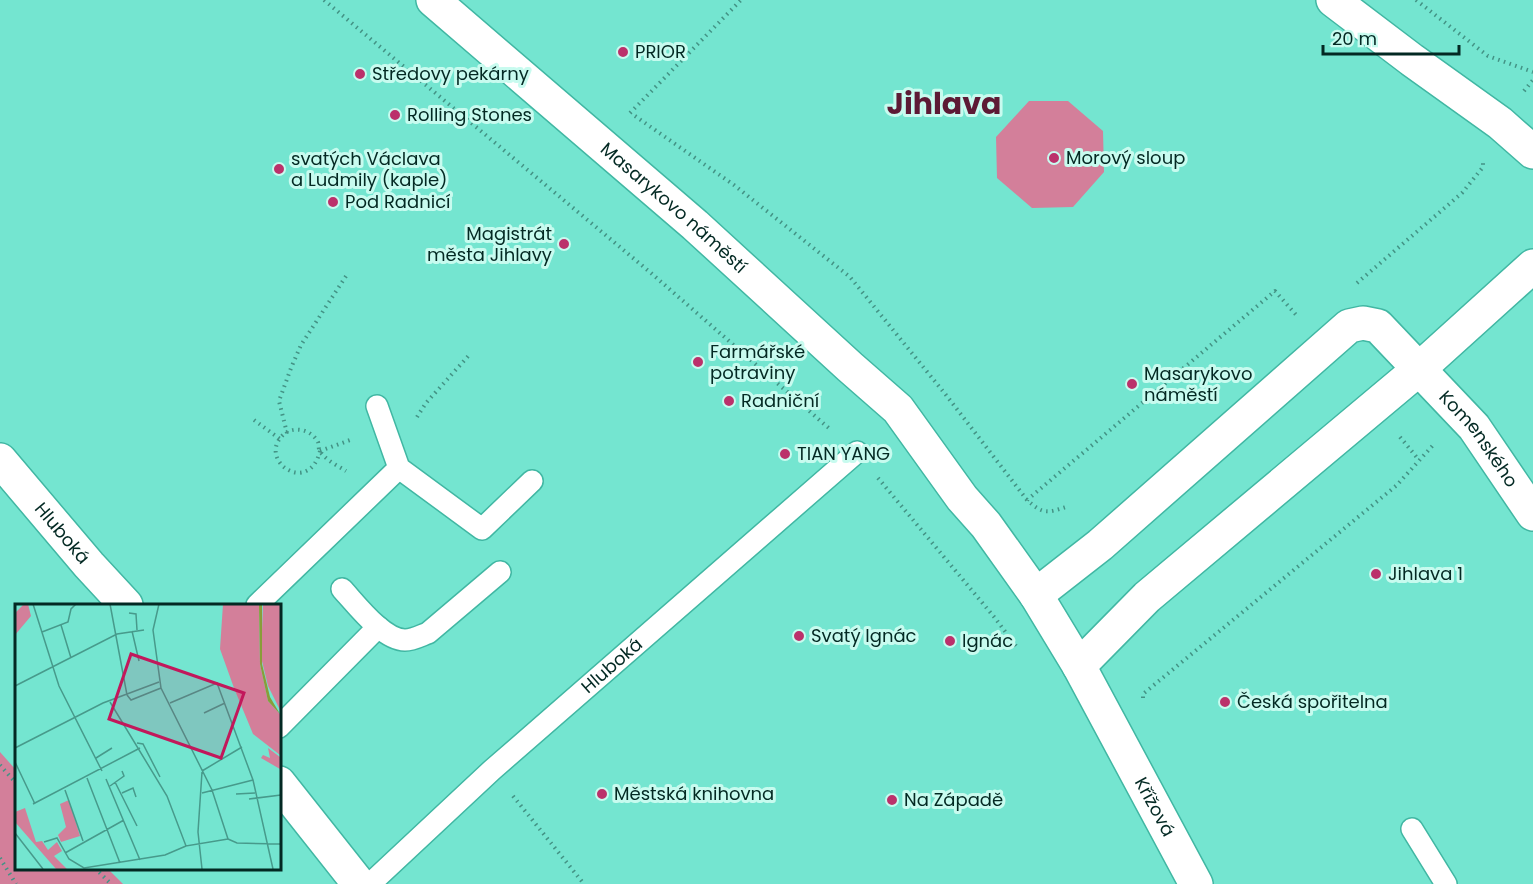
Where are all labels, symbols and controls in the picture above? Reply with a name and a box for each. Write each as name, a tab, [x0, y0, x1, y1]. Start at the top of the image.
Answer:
scale bar	[1323, 18, 1460, 56]
text: 20 m	[1332, 26, 1377, 51]
place label: PRIOR	[635, 39, 686, 64]
marker: PRIOR	[616, 45, 630, 59]
place label: Středovy pekárny	[372, 61, 529, 86]
marker: Středovy pekárny	[353, 67, 367, 81]
district label: Jihlava	[887, 82, 1001, 125]
place label: Rolling Stones	[407, 102, 532, 127]
marker: Rolling Stones	[388, 108, 402, 122]
street label: Masarykovo náměstí	[595, 136, 753, 279]
place label: Morový sloup	[1066, 145, 1185, 170]
place label: svatých Václava a Ludmily (kaple)	[291, 146, 447, 192]
marker: Morový sloup	[1047, 151, 1061, 165]
marker: svatých Václava a Ludmily (kaple)	[272, 162, 286, 176]
place label: Pod Radnicí	[345, 189, 451, 214]
marker: Pod Radnicí	[326, 195, 340, 209]
place label: Magistrát města Jihlavy	[427, 221, 552, 267]
marker: Magistrát města Jihlavy	[557, 237, 571, 251]
place label: Farmářské potraviny	[710, 339, 805, 385]
marker: Farmářské potraviny	[691, 355, 705, 369]
place label: Masarykovo náměstí	[1144, 361, 1253, 407]
marker: Masarykovo náměstí	[1125, 377, 1139, 391]
street label: Komenského	[1434, 385, 1524, 492]
place label: Radniční	[741, 388, 819, 413]
marker: Radniční	[722, 394, 736, 408]
place label: TIAN YANG	[797, 441, 890, 466]
marker: TIAN YANG	[778, 447, 792, 461]
street label: Hluboká	[29, 497, 96, 569]
place label: Jihlava 1	[1388, 561, 1463, 586]
marker: Jihlava 1	[1369, 567, 1383, 581]
inset map	[15, 604, 280, 869]
place label: Svatý Ignác	[811, 623, 917, 648]
place label: Ignác	[962, 628, 1013, 653]
marker: Svatý Ignác	[792, 629, 806, 643]
street label: Hluboká	[576, 632, 648, 699]
marker: Ignác	[943, 634, 957, 648]
place label: Česká spořitelna	[1237, 689, 1388, 714]
marker: Česká spořitelna	[1218, 695, 1232, 709]
street label: Křížová	[1129, 773, 1181, 841]
place label: Městská knihovna	[614, 781, 774, 806]
marker: Městská knihovna	[595, 787, 609, 801]
place label: Na Západě	[904, 787, 1003, 812]
marker: Na Západě	[885, 793, 899, 807]

